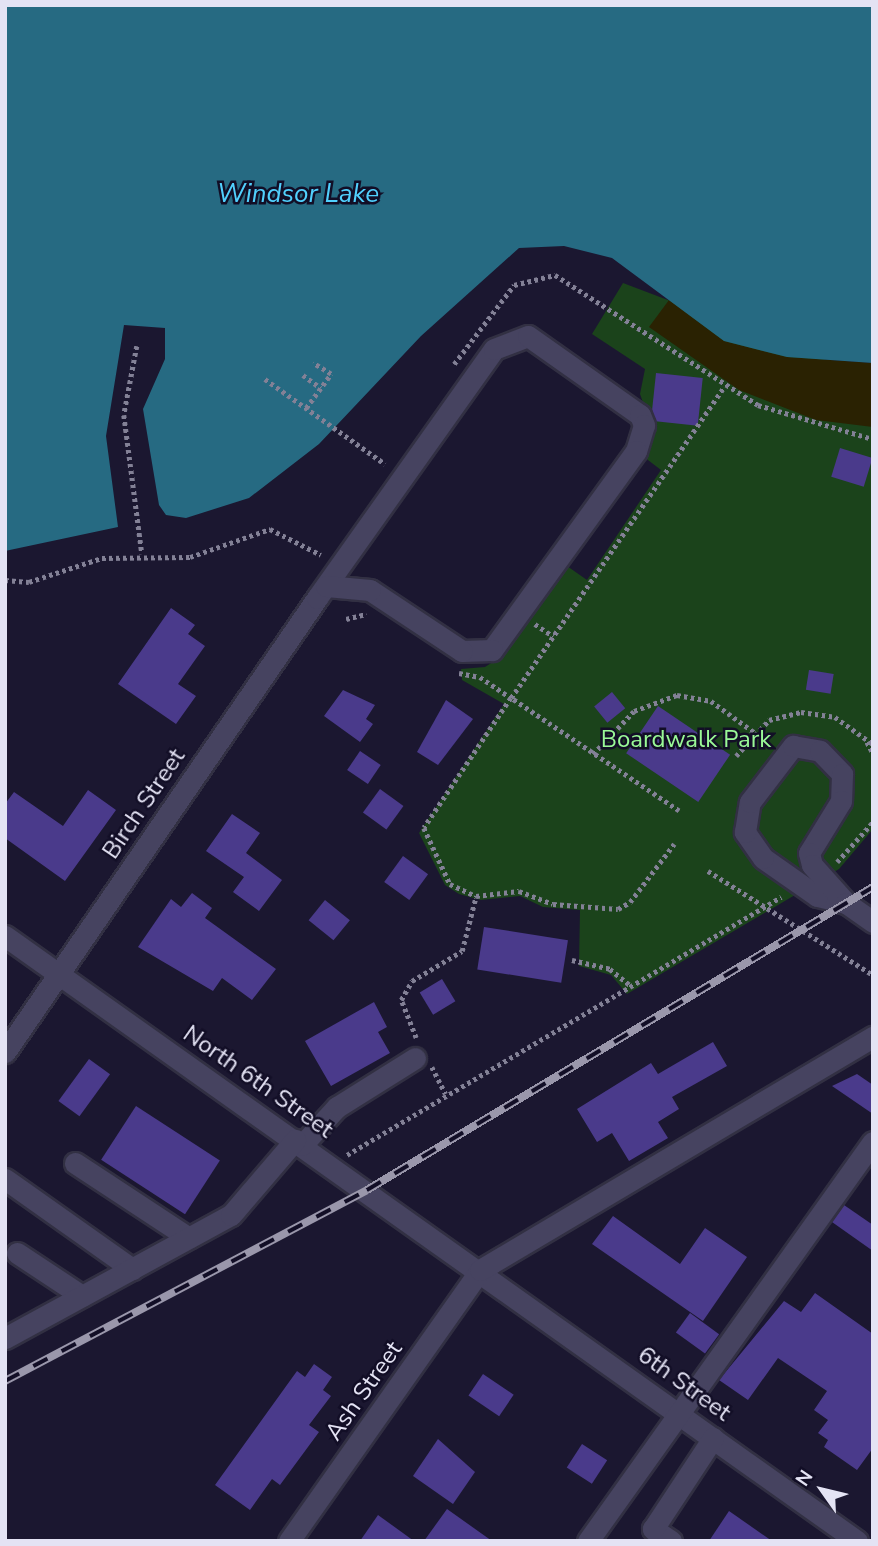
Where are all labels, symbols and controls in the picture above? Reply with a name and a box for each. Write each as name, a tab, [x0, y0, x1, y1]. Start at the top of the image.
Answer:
water label: Windsor Lake	[217, 178, 379, 210]
park label: Boardwalk Park	[601, 726, 771, 754]
street label: Birch Street	[97, 743, 191, 865]
street label: North 6th Street	[177, 1020, 339, 1144]
street label: Ash Street	[319, 1336, 409, 1446]
street label: 6th Street	[632, 1341, 736, 1427]
north arrow	[787, 1455, 857, 1525]
text: N	[790, 1465, 819, 1491]

